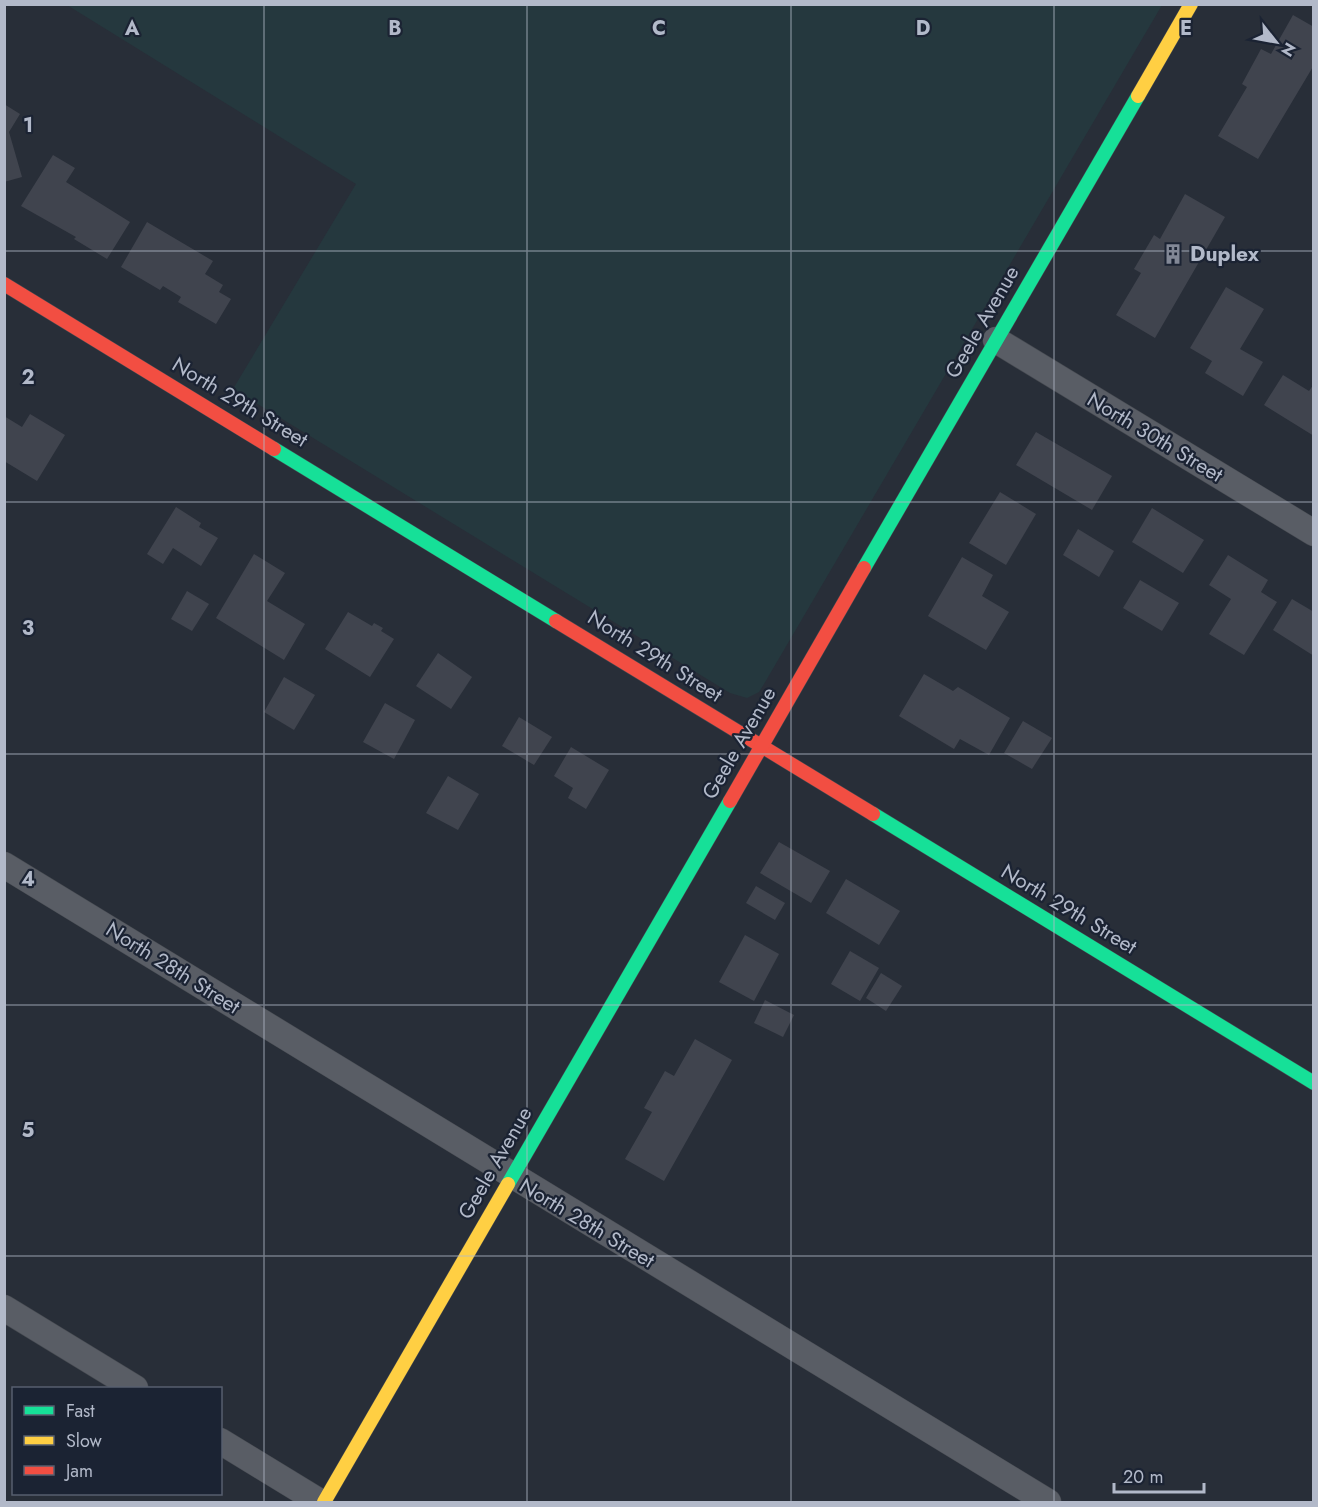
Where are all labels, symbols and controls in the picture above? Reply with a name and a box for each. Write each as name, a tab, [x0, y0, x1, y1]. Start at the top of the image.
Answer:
north arrow	[1246, 12, 1306, 72]
text: A	[124, 14, 140, 43]
text: B	[388, 14, 402, 43]
text: C	[652, 14, 666, 43]
text: D	[916, 14, 930, 43]
text: E	[1180, 14, 1192, 43]
text: N	[1275, 38, 1302, 61]
text: 1	[23, 111, 33, 140]
place label: Duplex	[1190, 239, 1260, 269]
building icon: Duplex	[1161, 242, 1185, 266]
street label: Geele Avenue	[938, 260, 1026, 384]
street label: North 29th Street	[166, 350, 314, 454]
text: 2	[21, 363, 35, 392]
street label: North 30th Street	[1081, 385, 1229, 489]
street label: North 29th Street	[582, 603, 728, 709]
text: 3	[22, 614, 34, 643]
street label: Geele Avenue	[695, 681, 783, 805]
street label: North 29th Street	[995, 857, 1143, 961]
text: 4	[21, 865, 35, 894]
street label: North 28th Street	[100, 915, 246, 1021]
street label: Geele Avenue	[451, 1101, 539, 1225]
text: 5	[22, 1116, 35, 1145]
street label: North 28th Street	[514, 1171, 660, 1275]
legend	[12, 1387, 222, 1495]
text: Fast	[66, 1398, 95, 1424]
text: Slow	[66, 1428, 103, 1454]
scale bar	[1114, 1456, 1204, 1494]
text: Jam	[64, 1458, 93, 1484]
text: 20 m	[1123, 1464, 1163, 1490]

